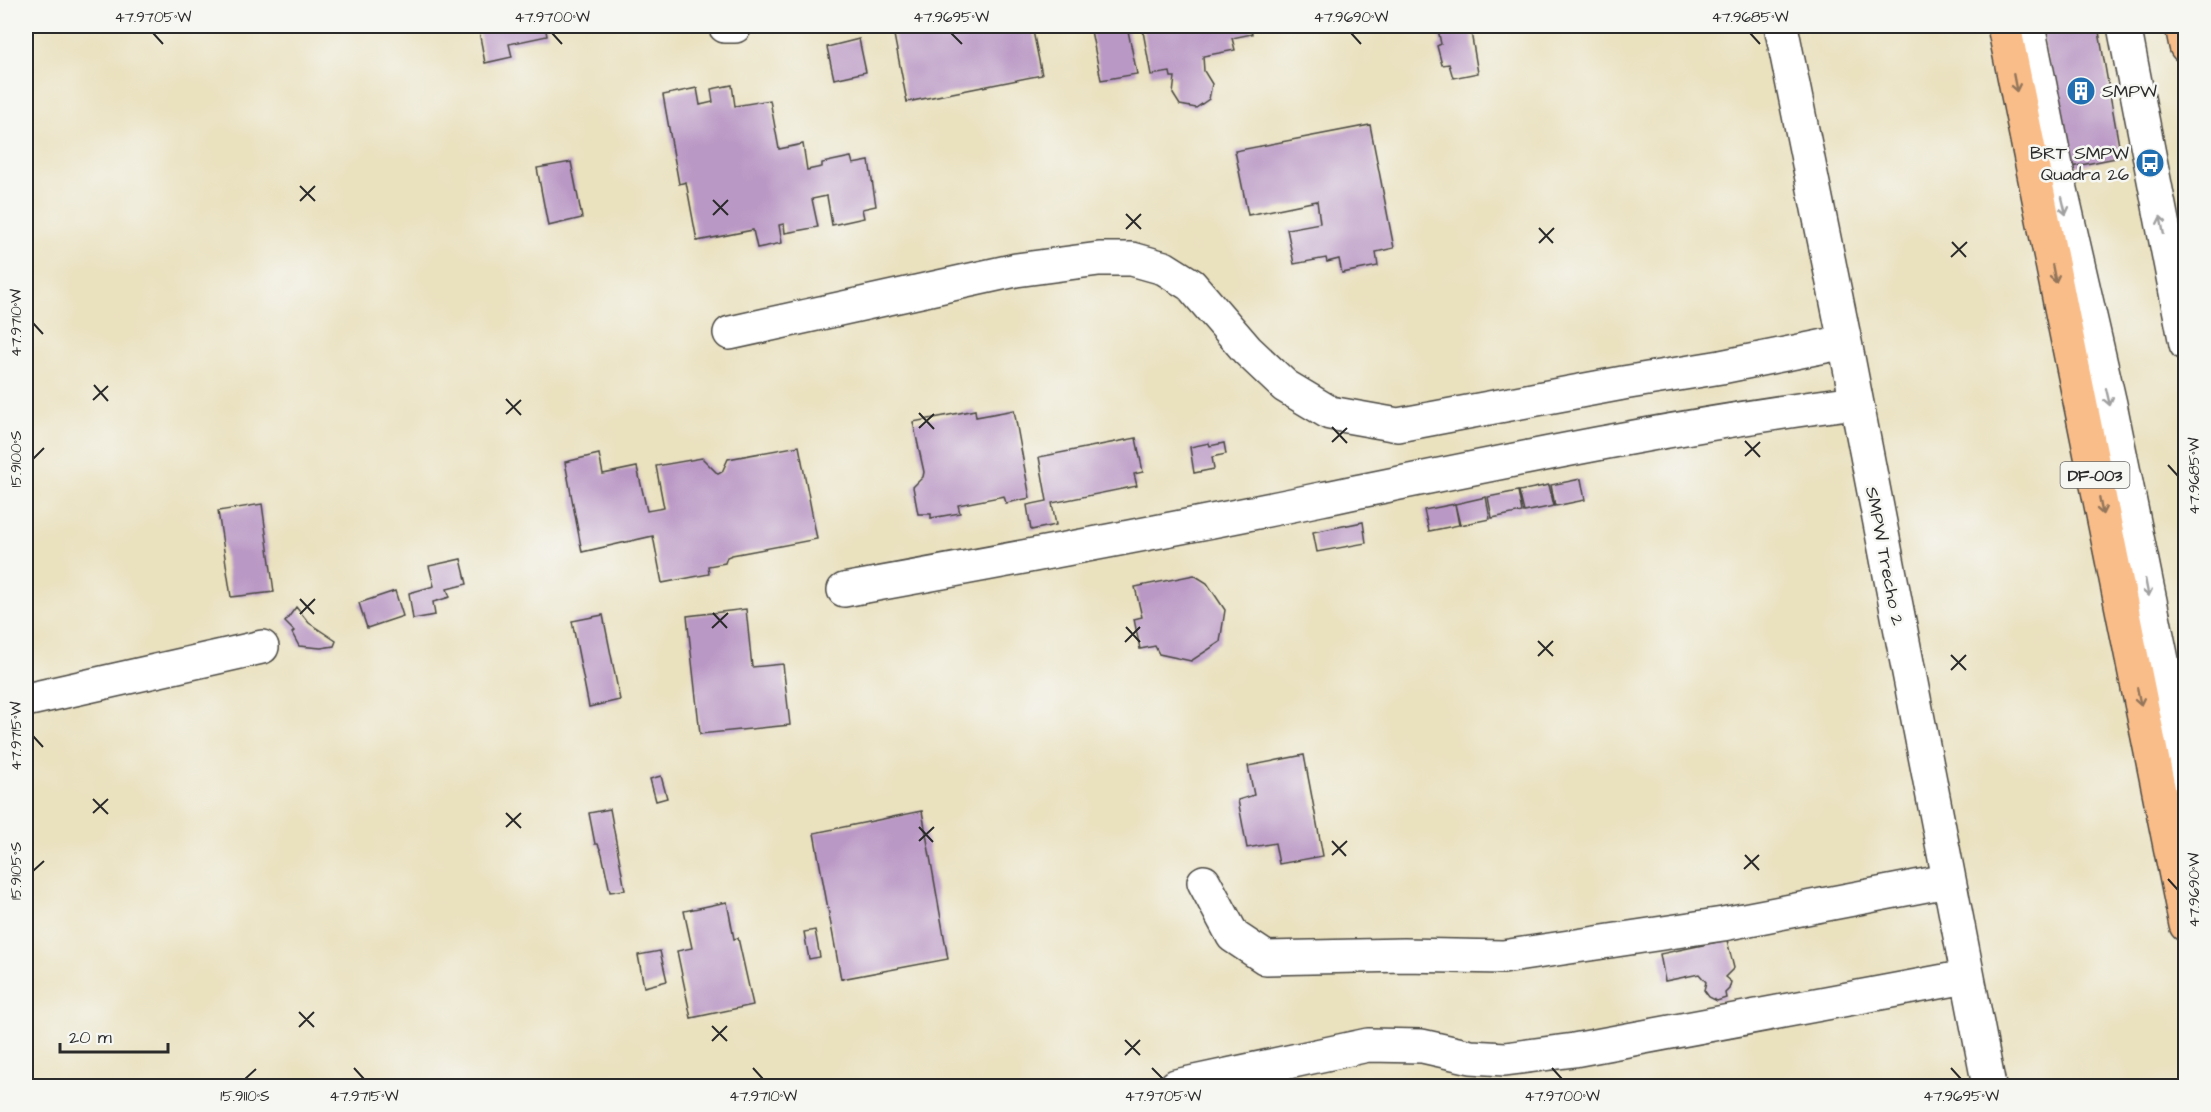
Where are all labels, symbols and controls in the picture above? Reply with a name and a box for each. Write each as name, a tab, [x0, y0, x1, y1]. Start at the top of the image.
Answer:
text: 47.9705°W	[115, 7, 191, 28]
text: 47.9700°W	[514, 7, 590, 28]
text: 47.9695°W	[913, 7, 989, 28]
text: 47.9690°W	[1314, 7, 1388, 28]
text: 47.9685°W	[1711, 7, 1789, 28]
one-way arrow	[2010, 73, 2021, 92]
building icon: SMPW	[2065, 75, 2097, 107]
place label: SMPW	[2102, 79, 2157, 104]
place label: BRT SMPW Quadra 26	[2030, 141, 2129, 187]
bus stop icon: BRT SMPW Quadra 26	[2134, 147, 2166, 179]
one-way arrow	[2059, 197, 2071, 216]
one-way arrow	[2156, 216, 2167, 236]
one-way arrow	[2049, 264, 2060, 283]
text: 47.9710°W	[6, 289, 27, 357]
one-way arrow	[2103, 386, 2114, 406]
text: 15.9100°S	[6, 430, 27, 487]
text: 47.9685°W	[2184, 437, 2205, 515]
road number: DF-003	[2060, 462, 2130, 488]
street label: SMPW Trecho 2	[1859, 485, 1910, 628]
one-way arrow	[2096, 496, 2107, 516]
one-way arrow	[2142, 577, 2153, 597]
one-way arrow	[2134, 688, 2146, 707]
text: 47.9715°W	[6, 701, 27, 771]
text: 15.9105°S	[6, 842, 27, 900]
text: 47.9690°W	[2184, 853, 2205, 927]
scale bar	[60, 1016, 168, 1054]
text: 20 m	[69, 1025, 112, 1050]
text: 15.9110°S	[220, 1086, 270, 1107]
text: 47.9715°W	[329, 1086, 399, 1107]
text: 47.9710°W	[729, 1086, 797, 1107]
text: 47.9705°W	[1125, 1086, 1201, 1107]
text: 47.9700°W	[1524, 1086, 1600, 1107]
text: 47.9695°W	[1923, 1086, 1999, 1107]

